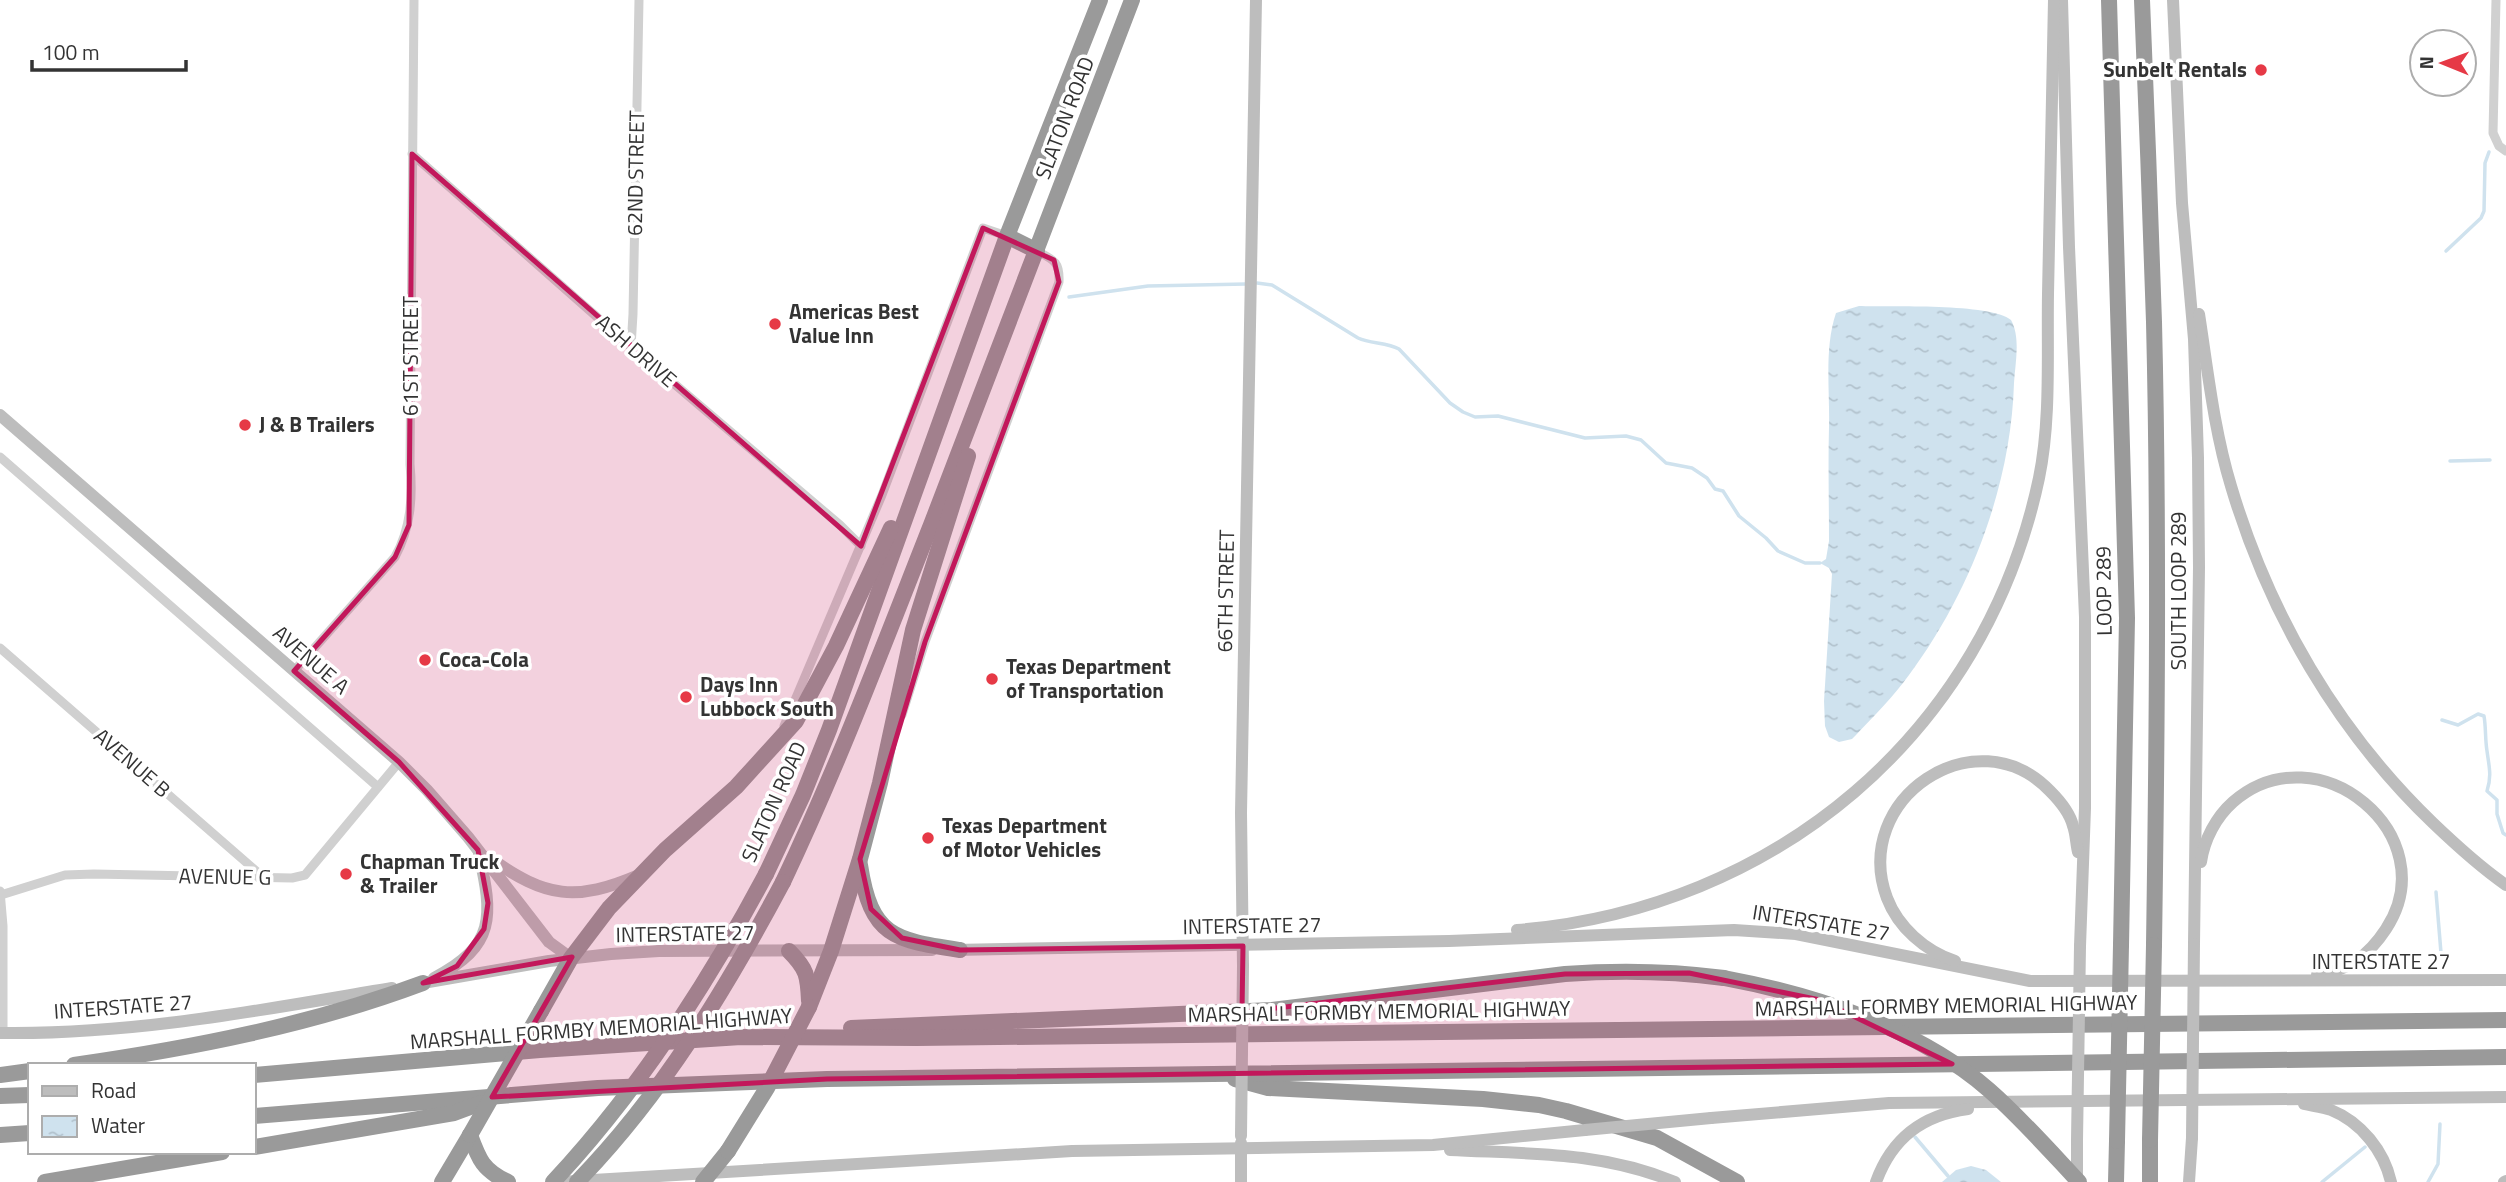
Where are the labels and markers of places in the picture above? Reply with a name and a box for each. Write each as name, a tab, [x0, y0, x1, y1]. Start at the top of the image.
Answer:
place label: Sunbelt Rentals	[2103, 53, 2247, 85]
marker: Sunbelt Rentals	[2253, 62, 2269, 78]
place label: Americas Best Value Inn	[789, 295, 919, 351]
marker: Americas Best Value Inn	[767, 316, 783, 332]
place label: J & B Trailers	[259, 408, 375, 440]
marker: J & B Trailers	[237, 417, 253, 433]
place label: Coca-Cola	[439, 643, 529, 675]
place label: Texas Department of Transportation	[1006, 650, 1171, 706]
marker: Coca-Cola	[417, 652, 433, 668]
place label: Days Inn Lubbock South	[700, 668, 834, 724]
marker: Texas Department of Transportation	[984, 671, 1000, 687]
marker: Days Inn Lubbock South	[678, 689, 694, 705]
place label: Texas Department of Motor Vehicles	[942, 809, 1107, 865]
marker: Texas Department of Motor Vehicles	[920, 830, 936, 846]
place label: Chapman Truck & Trailer	[360, 845, 499, 901]
marker: Chapman Truck & Trailer	[338, 866, 354, 882]

